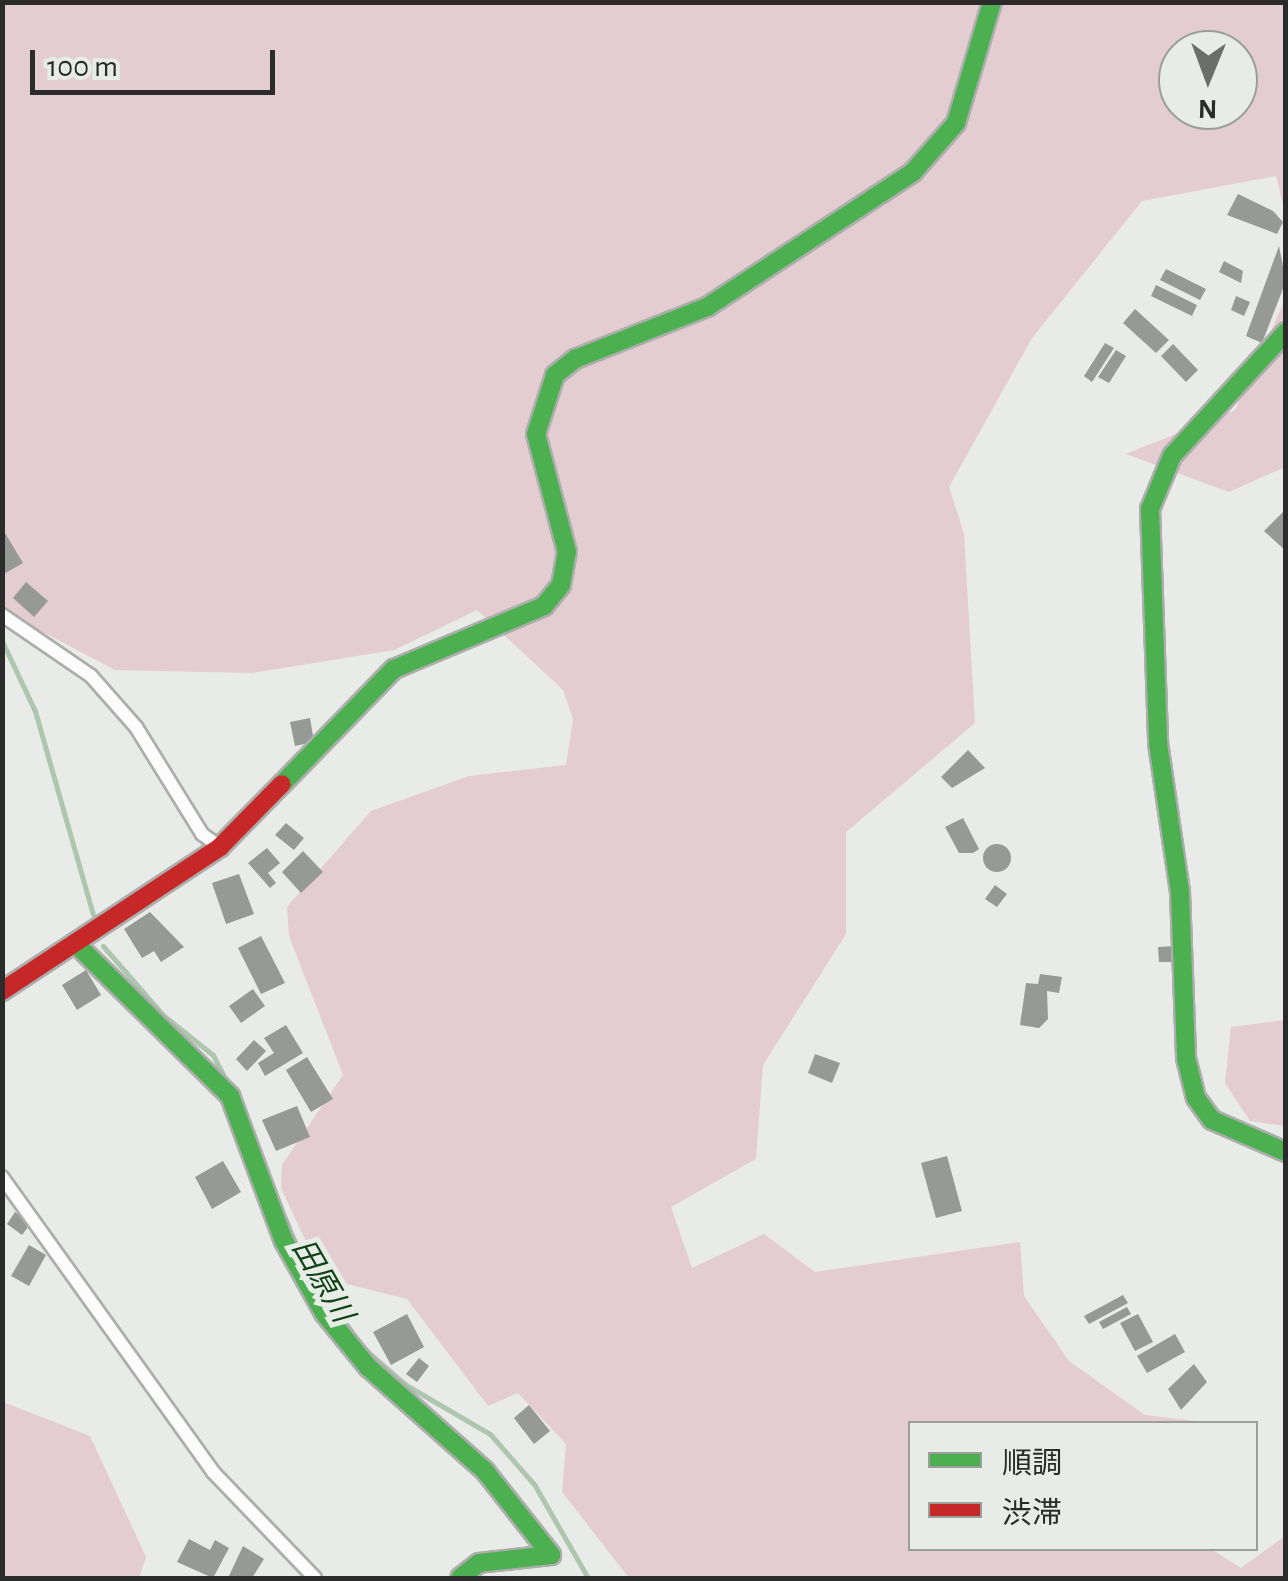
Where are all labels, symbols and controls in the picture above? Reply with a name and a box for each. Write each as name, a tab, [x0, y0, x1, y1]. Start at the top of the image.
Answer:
scale bar	[35, 30, 280, 92]
north arrow	[1158, 30, 1258, 130]
text: 100 m	[47, 52, 118, 82]
text: N	[1198, 94, 1217, 122]
water label: 田原川	[284, 1233, 360, 1329]
legend	[908, 1421, 1258, 1551]
text: 順調	[1002, 1449, 1062, 1479]
text: 渋滞	[1002, 1499, 1062, 1529]

